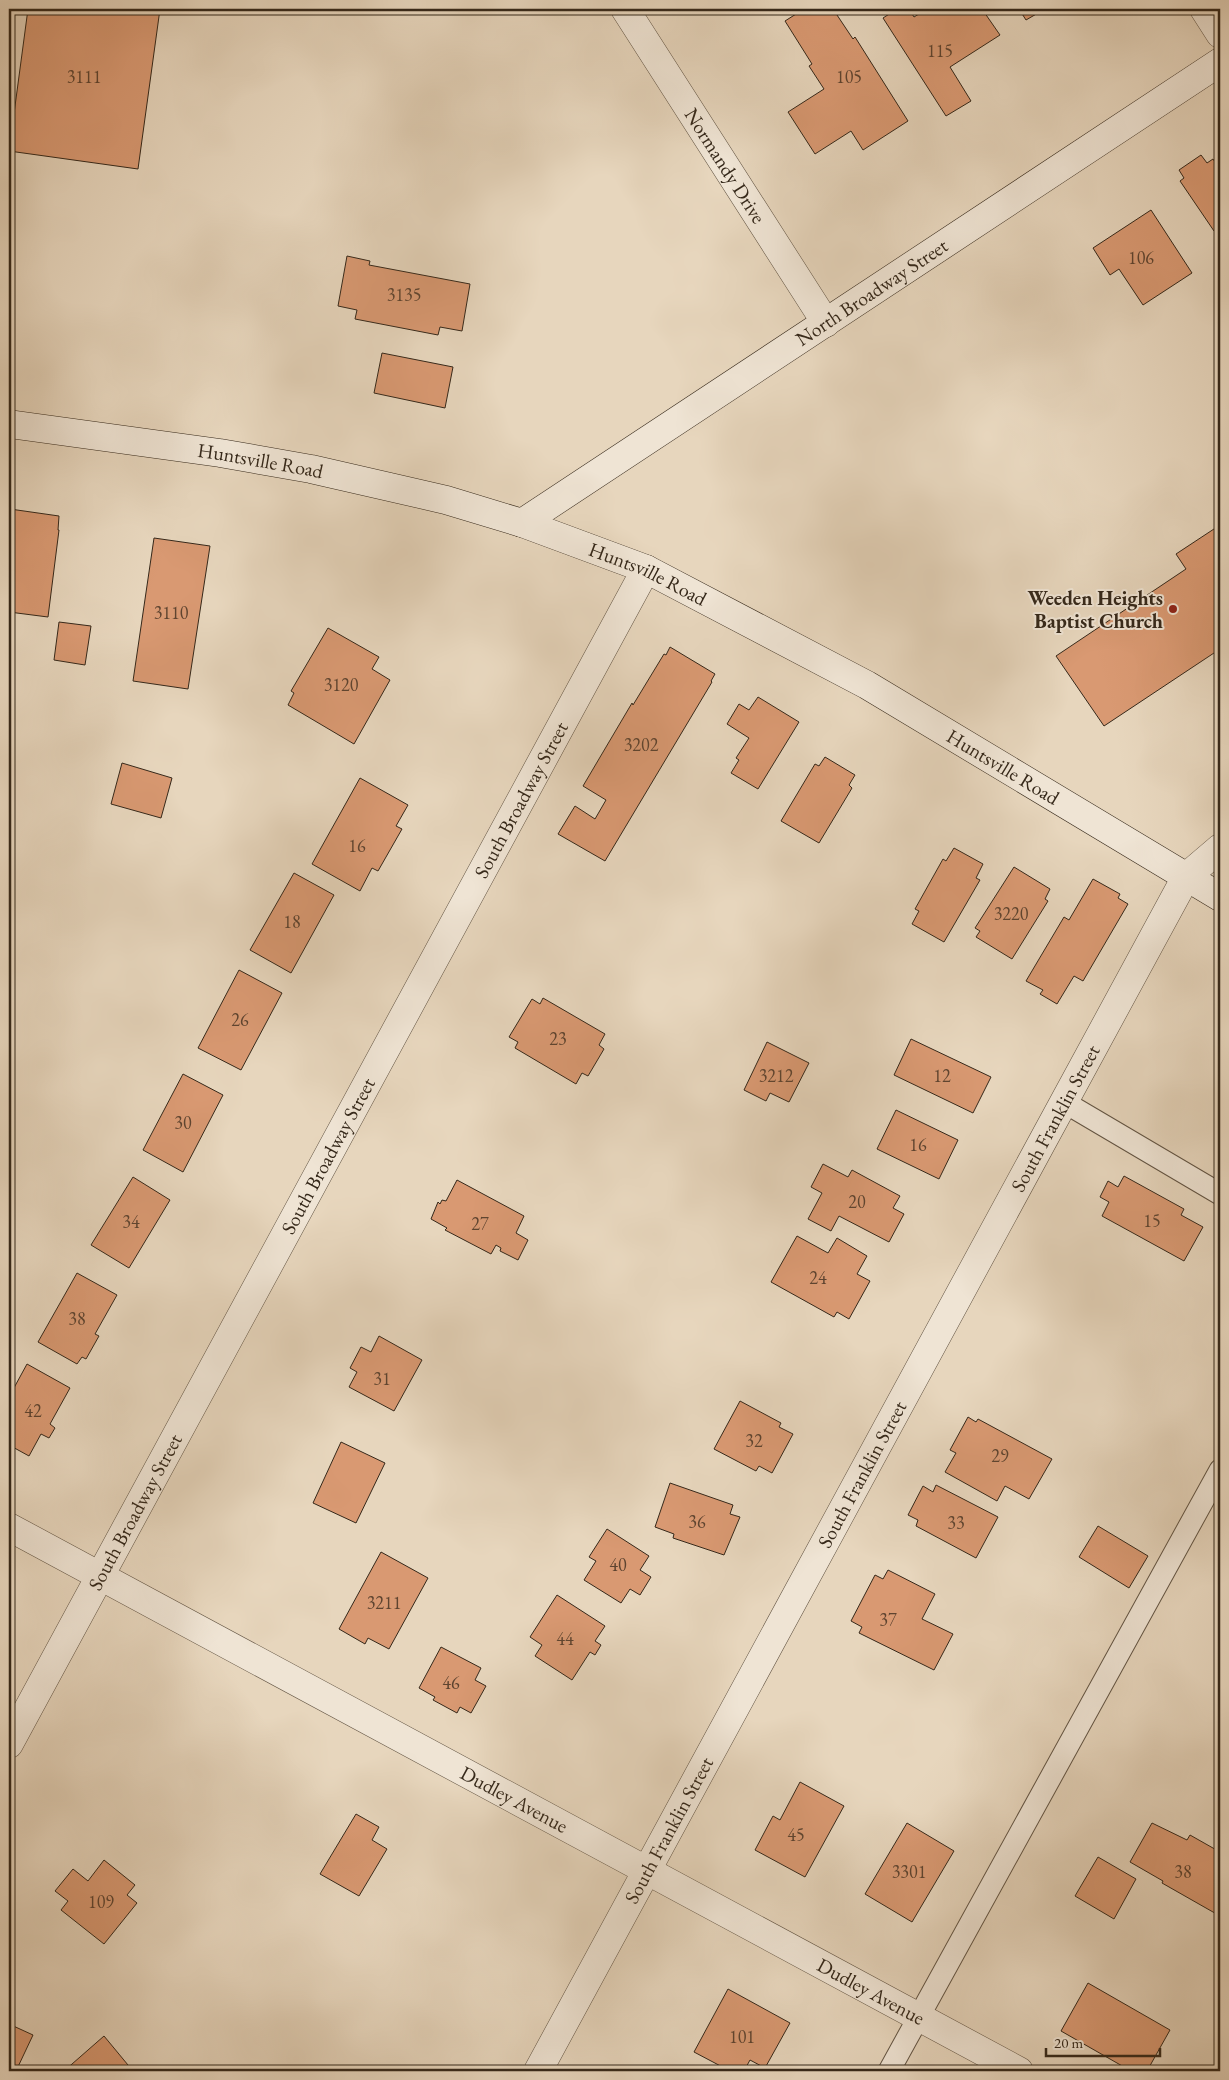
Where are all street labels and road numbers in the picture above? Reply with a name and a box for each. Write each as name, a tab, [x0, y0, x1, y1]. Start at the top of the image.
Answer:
street label: Normandy Drive	[679, 103, 772, 228]
street label: North Broadway Street	[791, 232, 953, 352]
street label: Huntsville Road	[196, 437, 327, 485]
street label: Huntsville Road	[585, 536, 712, 612]
street label: South Broadway Street	[468, 716, 574, 883]
street label: Huntsville Road	[942, 723, 1065, 811]
street label: South Franklin Street	[1005, 1040, 1106, 1196]
street label: South Broadway Street	[275, 1072, 381, 1239]
street label: South Franklin Street	[811, 1396, 913, 1552]
street label: South Broadway Street	[82, 1428, 188, 1595]
street label: South Franklin Street	[618, 1751, 719, 1908]
street label: Dudley Avenue	[456, 1760, 573, 1839]
street label: Dudley Avenue	[813, 1952, 929, 2031]

